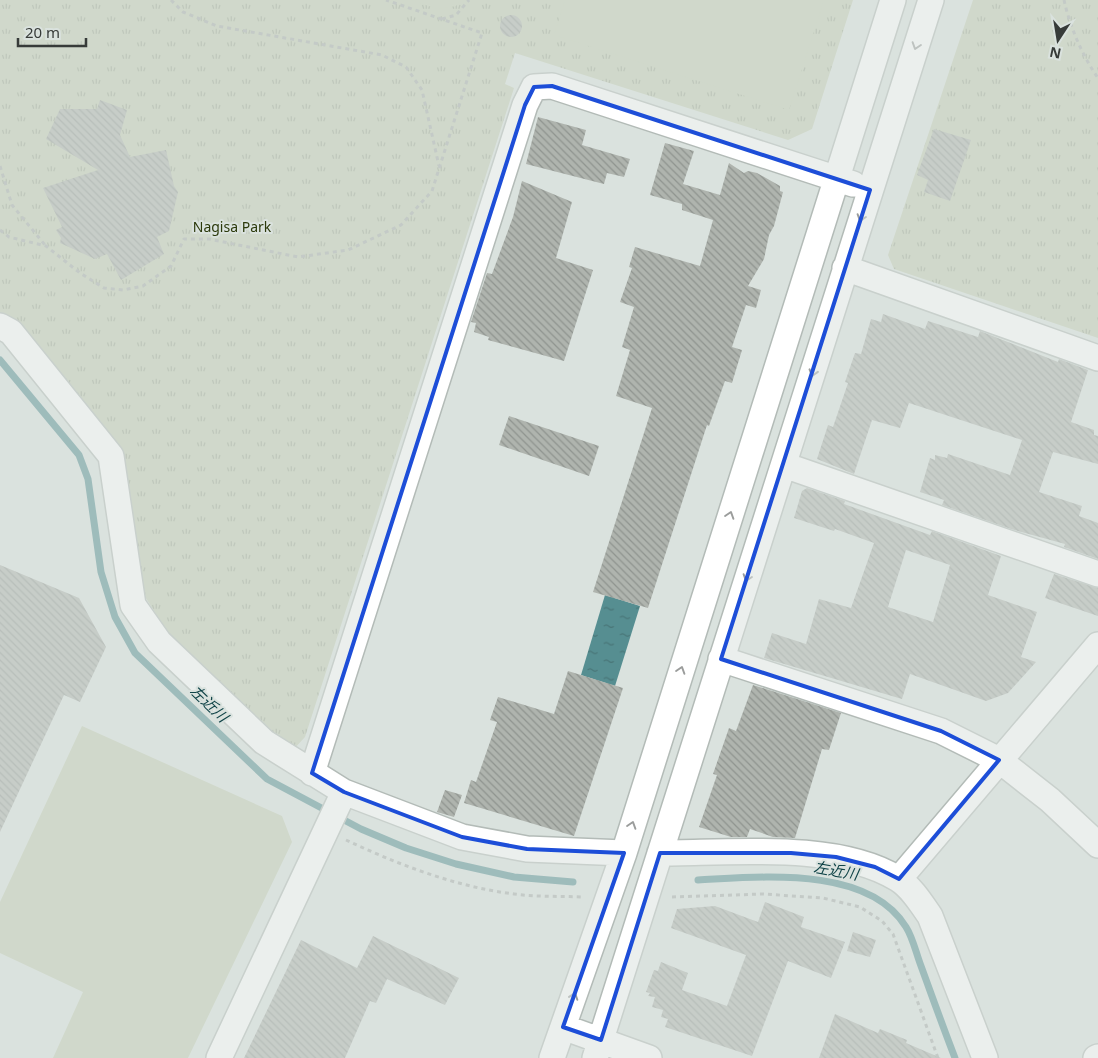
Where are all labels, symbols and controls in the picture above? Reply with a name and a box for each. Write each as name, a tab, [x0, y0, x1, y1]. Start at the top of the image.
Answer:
scale bar	[18, 15, 85, 47]
north arrow	[1033, 15, 1083, 65]
text: 20 m	[25, 22, 60, 42]
one-way arrow	[911, 42, 921, 50]
text: N	[1048, 43, 1063, 64]
one-way arrow	[857, 213, 867, 222]
park label: Nagisa Park	[193, 217, 272, 236]
one-way arrow	[808, 368, 818, 377]
one-way arrow	[725, 512, 735, 520]
one-way arrow	[743, 573, 753, 582]
one-way arrow	[676, 667, 686, 675]
water label: 左近川	[187, 680, 234, 727]
one-way arrow	[627, 822, 637, 830]
water label: 左近川	[812, 856, 862, 884]
one-way arrow	[568, 992, 578, 1000]

